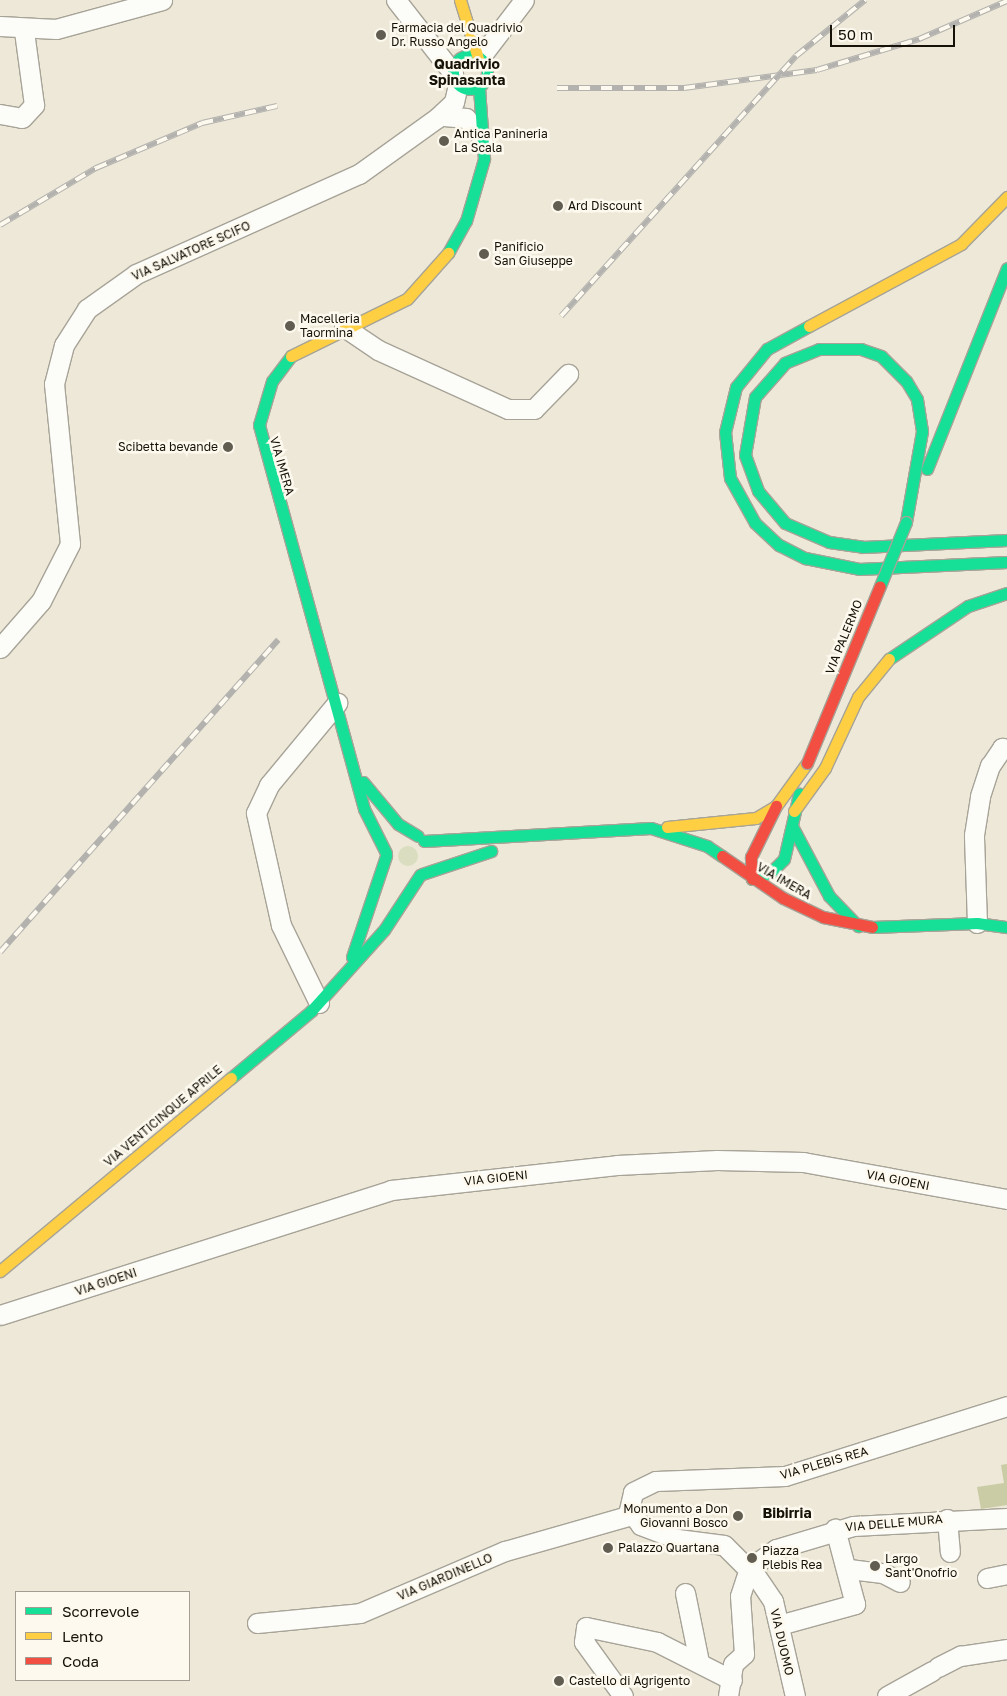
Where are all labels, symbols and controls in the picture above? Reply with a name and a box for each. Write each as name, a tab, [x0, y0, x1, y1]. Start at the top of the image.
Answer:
scale bar	[832, 15, 957, 47]
place label: Farmacia del Quadrivio Dr. Russo Angelo	[391, 21, 523, 49]
text: 50 m	[838, 25, 873, 43]
marker: Farmacia del Quadrivio Dr. Russo Angelo	[375, 29, 387, 41]
district label: Quadrivio Spinasanta	[429, 56, 505, 88]
place label: Antica Panineria La Scala	[454, 127, 548, 155]
marker: Antica Panineria La Scala	[438, 135, 450, 147]
place label: Ard Discount	[568, 199, 642, 213]
marker: Ard Discount	[552, 200, 564, 212]
street label: VIA SALVATORE SCIFO	[129, 218, 253, 284]
place label: Panificio San Giuseppe	[494, 240, 573, 268]
marker: Panificio San Giuseppe	[478, 248, 490, 260]
place label: Macelleria Taormina	[300, 312, 360, 340]
marker: Macelleria Taormina	[284, 320, 296, 332]
street label: VIA IMERA	[267, 435, 297, 497]
place label: Scibetta bevande	[118, 440, 218, 454]
marker: Scibetta bevande	[222, 441, 234, 453]
street label: VIA PALERMO	[822, 598, 866, 676]
street label: VIA IMERA	[754, 860, 814, 902]
street label: VIA VENTICINQUE APRILE	[101, 1062, 225, 1170]
street label: VIA GIOENI	[463, 1167, 529, 1189]
street label: VIA GIOENI	[865, 1167, 931, 1193]
street label: VIA GIOENI	[73, 1265, 139, 1299]
street label: VIA PLEBIS REA	[778, 1444, 870, 1482]
place label: Monumento a Don Giovanni Bosco	[623, 1502, 728, 1530]
district label: Bibirria	[762, 1505, 812, 1521]
marker: Monumento a Don Giovanni Bosco	[732, 1510, 744, 1522]
street label: VIA DELLE MURA	[845, 1512, 943, 1534]
place label: Palazzo Quartana	[618, 1541, 719, 1555]
marker: Palazzo Quartana	[602, 1542, 614, 1554]
place label: Piazza Plebis Rea	[762, 1544, 822, 1572]
street label: VIA GIARDINELLO	[395, 1550, 495, 1604]
marker: Piazza Plebis Rea	[746, 1552, 758, 1564]
place label: Largo Sant'Onofrio	[885, 1552, 957, 1580]
marker: Largo Sant'Onofrio	[869, 1560, 881, 1572]
legend	[15, 1591, 190, 1681]
text: Scorrevole	[62, 1602, 139, 1620]
street label: VIA DUOMO	[767, 1607, 797, 1677]
text: Lento	[62, 1627, 103, 1645]
text: Coda	[62, 1652, 99, 1670]
place label: Castello di Agrigento	[569, 1674, 690, 1688]
marker: Castello di Agrigento	[553, 1675, 565, 1687]

